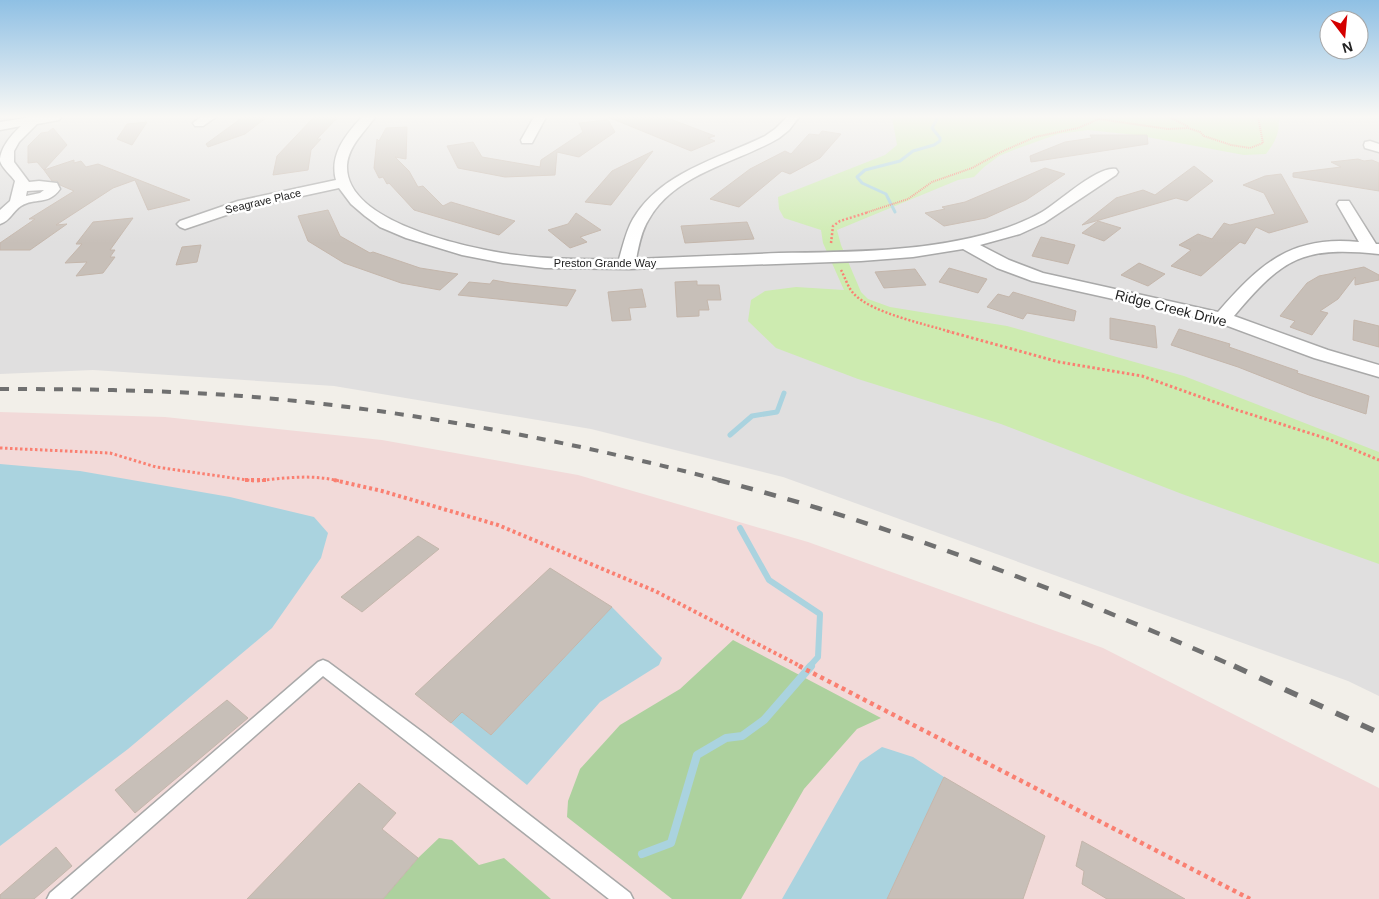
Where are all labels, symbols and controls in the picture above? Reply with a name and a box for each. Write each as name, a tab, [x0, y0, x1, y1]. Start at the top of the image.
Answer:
north arrow	[1319, 10, 1369, 60]
text: N	[1341, 38, 1355, 57]
street label: Seagrave Place	[224, 186, 302, 216]
street label: Preston Grande Way	[554, 257, 657, 269]
street label: Ridge Creek Drive	[1114, 286, 1229, 330]

